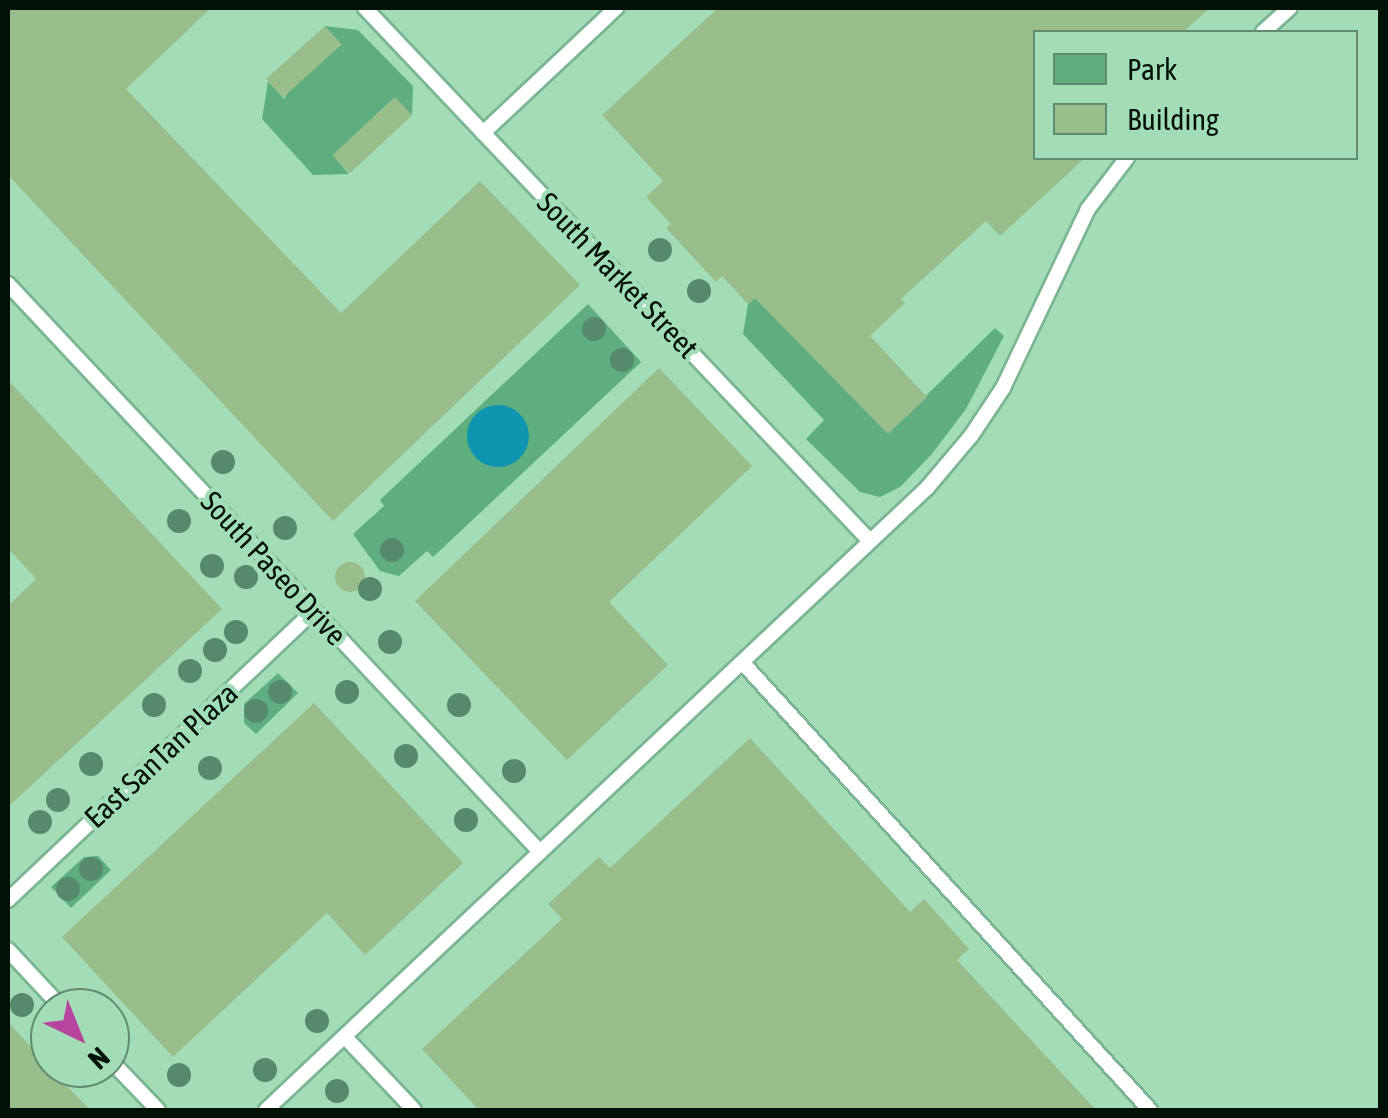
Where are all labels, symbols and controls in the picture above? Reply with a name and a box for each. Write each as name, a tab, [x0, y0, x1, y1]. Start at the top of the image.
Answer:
legend	[1033, 30, 1358, 160]
text: Park	[1127, 52, 1177, 86]
text: Building	[1127, 102, 1219, 136]
street label: South Market Street	[530, 185, 706, 365]
street label: South Paseo Drive	[194, 484, 354, 652]
street label: East SanTan Plaza	[77, 675, 245, 835]
north arrow	[30, 988, 130, 1088]
text: N	[82, 1041, 116, 1076]

